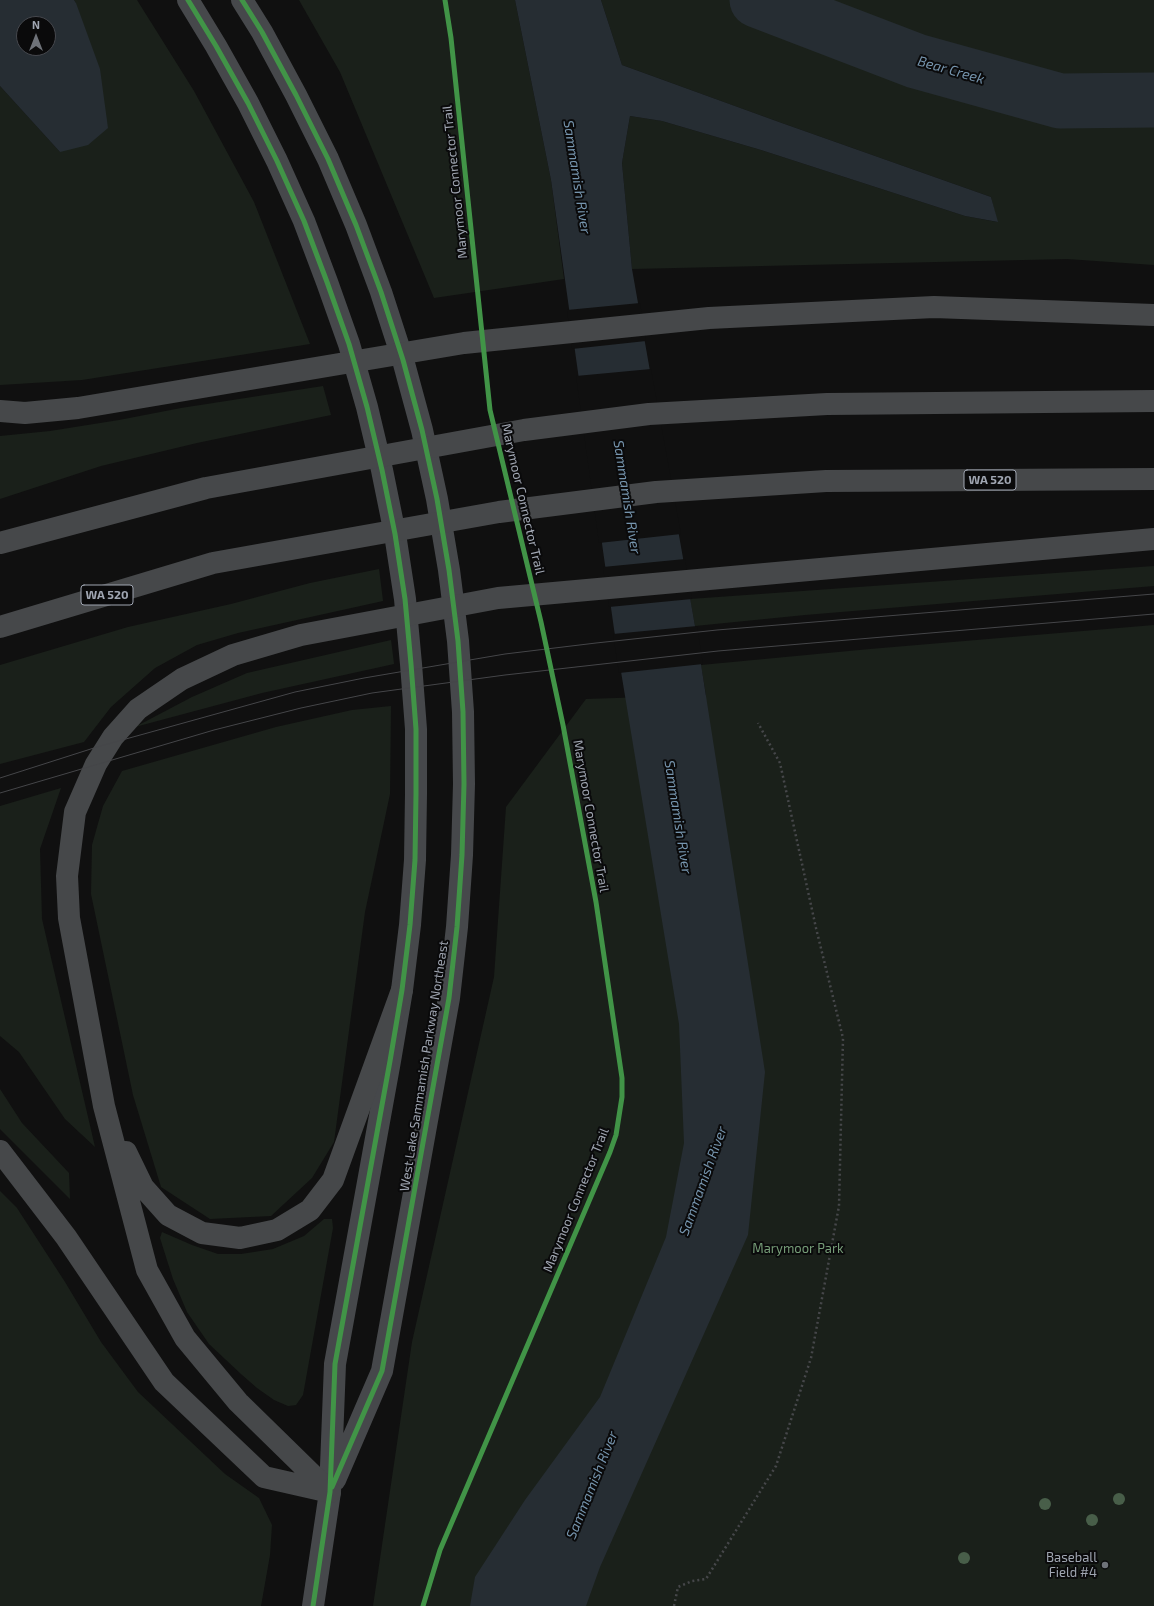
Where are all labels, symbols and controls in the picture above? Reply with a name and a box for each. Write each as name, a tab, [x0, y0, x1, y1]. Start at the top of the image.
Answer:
north arrow	[16, 16, 56, 56]
text: N	[32, 18, 40, 31]
water label: Bear Creek	[916, 52, 986, 88]
street label: Marymoor Connector Trail	[439, 104, 471, 260]
water label: Sammamish River	[560, 119, 594, 235]
street label: Marymoor Connector Trail	[498, 422, 548, 576]
water label: Sammamish River	[610, 439, 644, 555]
road number: WA 520	[964, 470, 1016, 490]
road number: WA 520	[81, 585, 133, 605]
street label: Marymoor Connector Trail	[570, 739, 612, 893]
water label: Sammamish River	[661, 759, 695, 875]
street label: West Lake Sammamish Parkway Northeast	[396, 939, 452, 1193]
water label: Sammamish River	[675, 1124, 731, 1238]
street label: Marymoor Connector Trail	[540, 1126, 612, 1274]
park label: Marymoor Park	[752, 1241, 844, 1257]
water label: Sammamish River	[563, 1429, 621, 1541]
place label: Baseball Field #4	[1046, 1550, 1097, 1581]
marker: Baseball Field #4	[1100, 1560, 1110, 1570]

